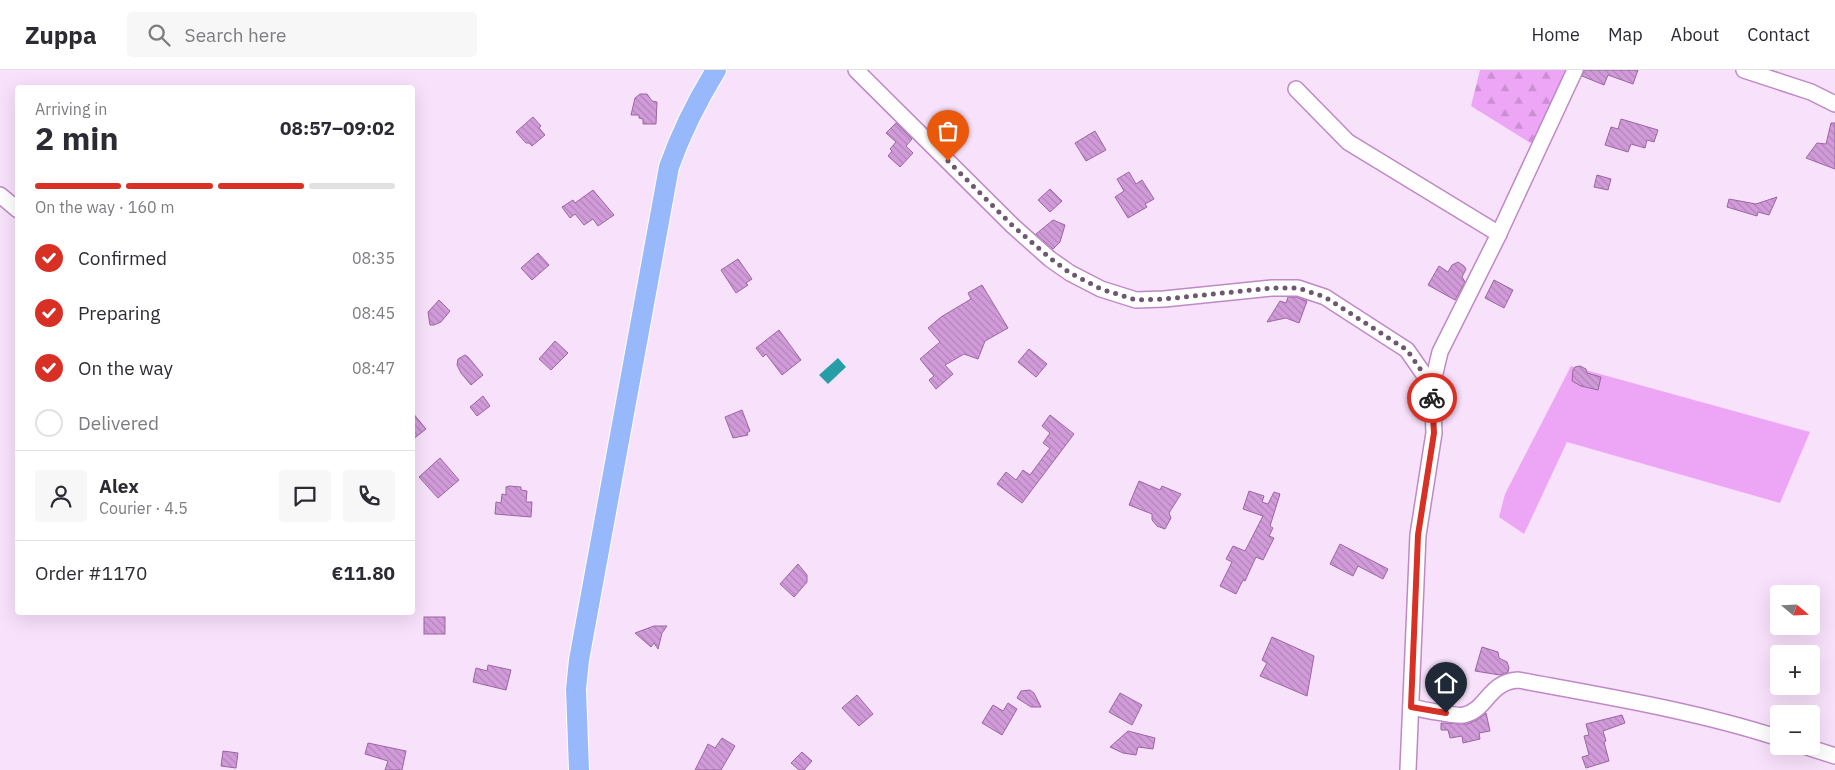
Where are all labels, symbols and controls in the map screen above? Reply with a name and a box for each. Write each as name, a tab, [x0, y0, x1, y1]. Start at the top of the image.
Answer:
search box	[127, 12, 477, 57]
text: Zuppa	[25, 19, 97, 51]
icon: search	[145, 21, 173, 49]
text: Search here	[185, 23, 286, 47]
text: Home	[1532, 23, 1580, 46]
text: Map	[1608, 23, 1643, 46]
text: About	[1671, 23, 1719, 46]
text: Contact	[1747, 23, 1810, 46]
text: Arriving in	[35, 99, 107, 119]
pin	[927, 110, 969, 161]
text: 08:57–09:02	[280, 116, 395, 140]
text: 2 min	[35, 117, 119, 159]
icon: bag	[934, 117, 962, 145]
text: On the way · 160 m	[35, 197, 174, 217]
icon: check	[35, 244, 63, 272]
text: Confirmed	[78, 246, 167, 270]
text: 08:35	[352, 248, 395, 268]
icon: check	[35, 299, 63, 327]
text: Preparing	[78, 301, 160, 325]
text: 08:45	[352, 303, 395, 323]
icon: check	[35, 354, 63, 382]
text: On the way	[78, 356, 173, 380]
text: 08:47	[352, 358, 395, 378]
courier	[1407, 373, 1457, 423]
icon: bike	[1418, 384, 1446, 412]
text: Delivered	[78, 411, 159, 435]
button: person	[35, 470, 87, 522]
button: chat	[279, 470, 331, 522]
button: phone	[343, 470, 395, 522]
text: Alex	[99, 474, 139, 498]
text: Courier · 4.5	[99, 498, 188, 518]
text: Order #1170	[35, 561, 147, 585]
text: €11.80	[332, 561, 395, 585]
north arrow	[1770, 585, 1820, 635]
map controls	[1770, 585, 1820, 755]
button: +	[1770, 645, 1820, 695]
pin	[1425, 662, 1467, 713]
icon: home	[1432, 669, 1460, 697]
button: −	[1770, 705, 1820, 755]

